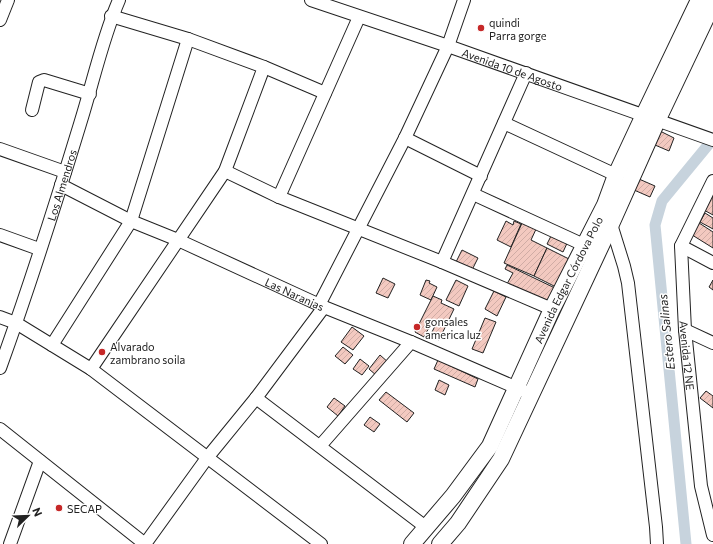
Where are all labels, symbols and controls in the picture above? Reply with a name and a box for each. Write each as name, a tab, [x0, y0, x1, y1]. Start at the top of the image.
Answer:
place label: quindi Parra gorge	[489, 16, 547, 42]
marker: quindi Parra gorge	[476, 23, 486, 33]
street label: Avenida 10 de Agosto	[461, 45, 565, 93]
street label: Los Almendros	[44, 148, 78, 222]
street label: Avenida Edgar Córdova Polo	[531, 214, 605, 345]
street label: Las Naranjas	[263, 275, 326, 313]
water label: Estero Salinas	[655, 293, 677, 370]
place label: gonsales america luz	[425, 315, 482, 341]
street label: Avenida 12 NE	[678, 320, 698, 391]
marker: gonsales america luz	[412, 322, 422, 332]
place label: Alvarado zambrano soila	[110, 340, 185, 366]
marker: Alvarado zambrano soila	[97, 347, 107, 357]
north arrow	[8, 496, 48, 536]
place label: SECAP	[67, 502, 102, 515]
marker: SECAP	[54, 503, 64, 513]
text: N	[30, 506, 45, 518]

